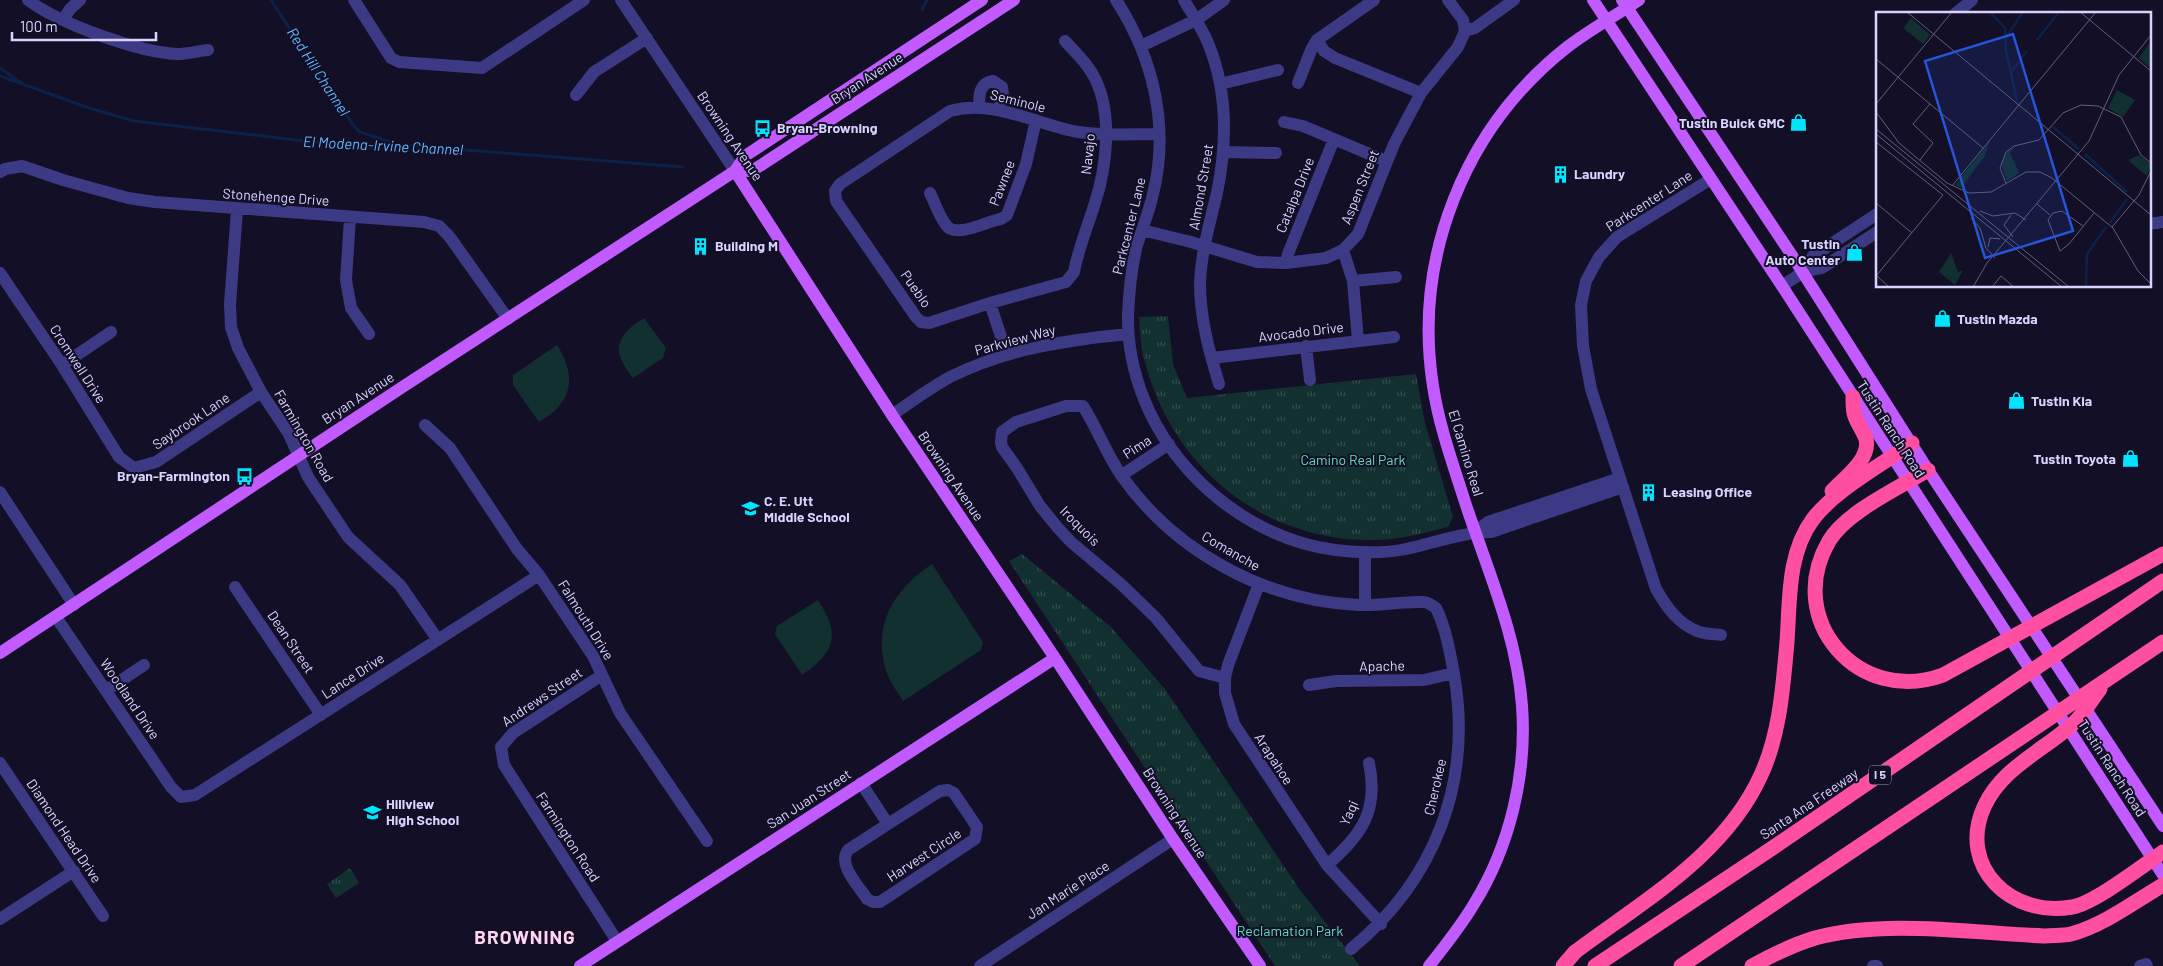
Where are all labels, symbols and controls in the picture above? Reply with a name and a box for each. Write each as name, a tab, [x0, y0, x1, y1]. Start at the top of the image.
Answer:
scale bar	[12, 10, 156, 42]
inset map	[1876, 12, 2150, 288]
text: 100 m	[20, 17, 58, 35]
water label: Red Hill Channel	[284, 24, 354, 120]
street label: Bryan Avenue	[827, 48, 906, 107]
street label: Seminole	[989, 85, 1048, 116]
street label: Browning Avenue	[694, 88, 767, 184]
shop icon: Tustin Buick GMC	[1789, 113, 1809, 133]
place label: Tustin Buick GMC	[1679, 114, 1785, 131]
bus stop icon: Bryan-Browning	[753, 118, 773, 138]
place label: Bryan-Browning	[777, 119, 878, 136]
water label: El Modena-Irvine Channel	[302, 132, 464, 158]
street label: Navajo	[1077, 133, 1098, 175]
street label: Almond Street	[1185, 143, 1216, 231]
street label: Aspen Street	[1337, 147, 1382, 227]
street label: Catalpa Drive	[1272, 155, 1317, 235]
street label: Pawnee	[985, 157, 1018, 208]
building icon: Laundry	[1550, 164, 1570, 184]
place label: Laundry	[1574, 165, 1625, 182]
street label: Parkcenter Lane	[1602, 166, 1695, 235]
street label: Parkcenter Lane	[1108, 175, 1149, 276]
street label: Stonehenge Drive	[222, 184, 330, 209]
place label: Tustin Auto Center	[1765, 235, 1841, 268]
building icon: Building M	[691, 236, 711, 256]
place label: Building M	[715, 237, 778, 254]
shop icon: Tustin Auto Center	[1844, 242, 1864, 262]
street label: Pueblo	[897, 267, 935, 311]
shop icon: Tustin Mazda	[1933, 309, 1953, 329]
place label: Tustin Mazda	[1957, 310, 2038, 327]
street label: Avocado Drive	[1257, 318, 1345, 345]
street label: Parkview Way	[973, 320, 1058, 358]
street label: Cromwell Drive	[47, 321, 110, 406]
street label: Bryan Avenue	[318, 368, 397, 427]
street label: Tustin Ranch Road	[1854, 377, 1929, 480]
street label: Farmington Road	[271, 387, 338, 485]
street label: Saybrook Lane	[149, 389, 233, 453]
shop icon: Tustin Kia	[2007, 391, 2027, 411]
place label: Tustin Kia	[2031, 392, 2092, 409]
street label: El Camino Real	[1445, 408, 1488, 498]
street label: Browning Avenue	[915, 428, 988, 524]
street label: Pima	[1119, 431, 1154, 462]
shop icon: Tustin Toyota	[2120, 449, 2140, 469]
place label: Tustin Toyota	[2033, 450, 2116, 467]
park label: Camino Real Park	[1300, 451, 1406, 468]
bus stop icon: Bryan-Farmington	[234, 466, 254, 486]
place label: Bryan-Farmington	[117, 467, 230, 484]
building icon: Leasing Office	[1639, 482, 1659, 502]
place label: Leasing Office	[1663, 483, 1753, 500]
place label: C. E. Utt Middle School	[764, 492, 850, 525]
school or university icon: C. E. Utt Middle School	[740, 499, 760, 519]
street label: Iroquois	[1057, 502, 1104, 549]
street label: Comanche	[1199, 527, 1263, 574]
street label: Falmouth Drive	[555, 577, 618, 663]
street label: Dean Street	[264, 607, 319, 676]
street label: Lance Drive	[318, 649, 387, 702]
street label: Woodland Drive	[97, 655, 164, 742]
street label: Apache	[1359, 657, 1405, 674]
street label: Andrews Street	[498, 663, 585, 730]
street label: Tustin Ranch Road	[2075, 716, 2150, 819]
street label: Arapahoe	[1251, 730, 1297, 788]
street label: Cherokee	[1420, 757, 1449, 817]
street label: Browning Avenue	[1140, 764, 1211, 861]
street label: Santa Ana Freeway	[1756, 764, 1862, 843]
street label: San Juan Street	[763, 765, 854, 832]
road number: I 5	[1869, 766, 1891, 784]
street label: Diamond Head Drive	[23, 776, 105, 886]
street label: Farmington Road	[533, 789, 604, 885]
place label: Hillview High School	[386, 795, 459, 828]
street label: Yaqi	[1336, 798, 1362, 828]
school or university icon: Hillview High School	[362, 802, 382, 822]
street label: Harvest Circle	[883, 824, 964, 885]
street label: Jan Marie Place	[1023, 857, 1112, 923]
park label: Reclamation Park	[1237, 922, 1343, 939]
district label: BROWNING	[474, 925, 576, 948]

